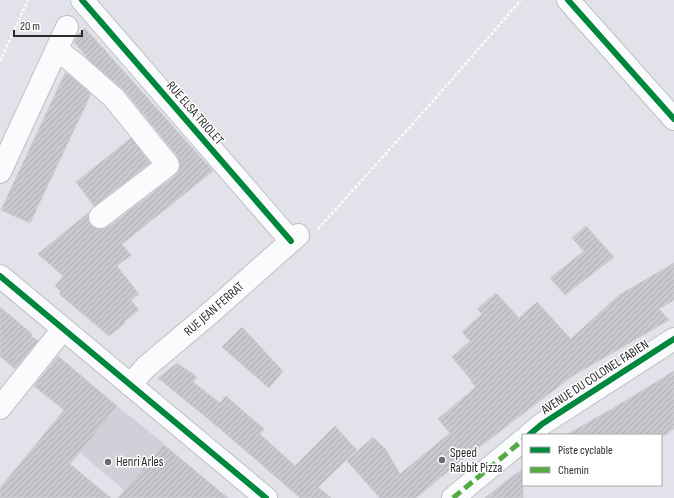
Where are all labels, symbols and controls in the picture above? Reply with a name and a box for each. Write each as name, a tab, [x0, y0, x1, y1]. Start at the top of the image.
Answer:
scale bar	[14, 12, 82, 38]
text: 20 m	[20, 19, 40, 34]
street label: RUE ELSA TRIOLET	[163, 78, 227, 148]
street label: RUE JEAN FERRAT	[181, 278, 247, 340]
street label: AVENUE DU COLONEL FABIEN	[537, 336, 652, 418]
legend	[522, 434, 662, 486]
text: Piste cyclable	[558, 443, 613, 458]
place label: Speed Rabbit Pizza	[450, 445, 502, 476]
place label: Henri Arles	[116, 454, 164, 470]
marker: Speed Rabbit Pizza	[437, 455, 447, 465]
marker: Henri Arles	[103, 457, 113, 467]
text: Chemin	[558, 463, 589, 478]

